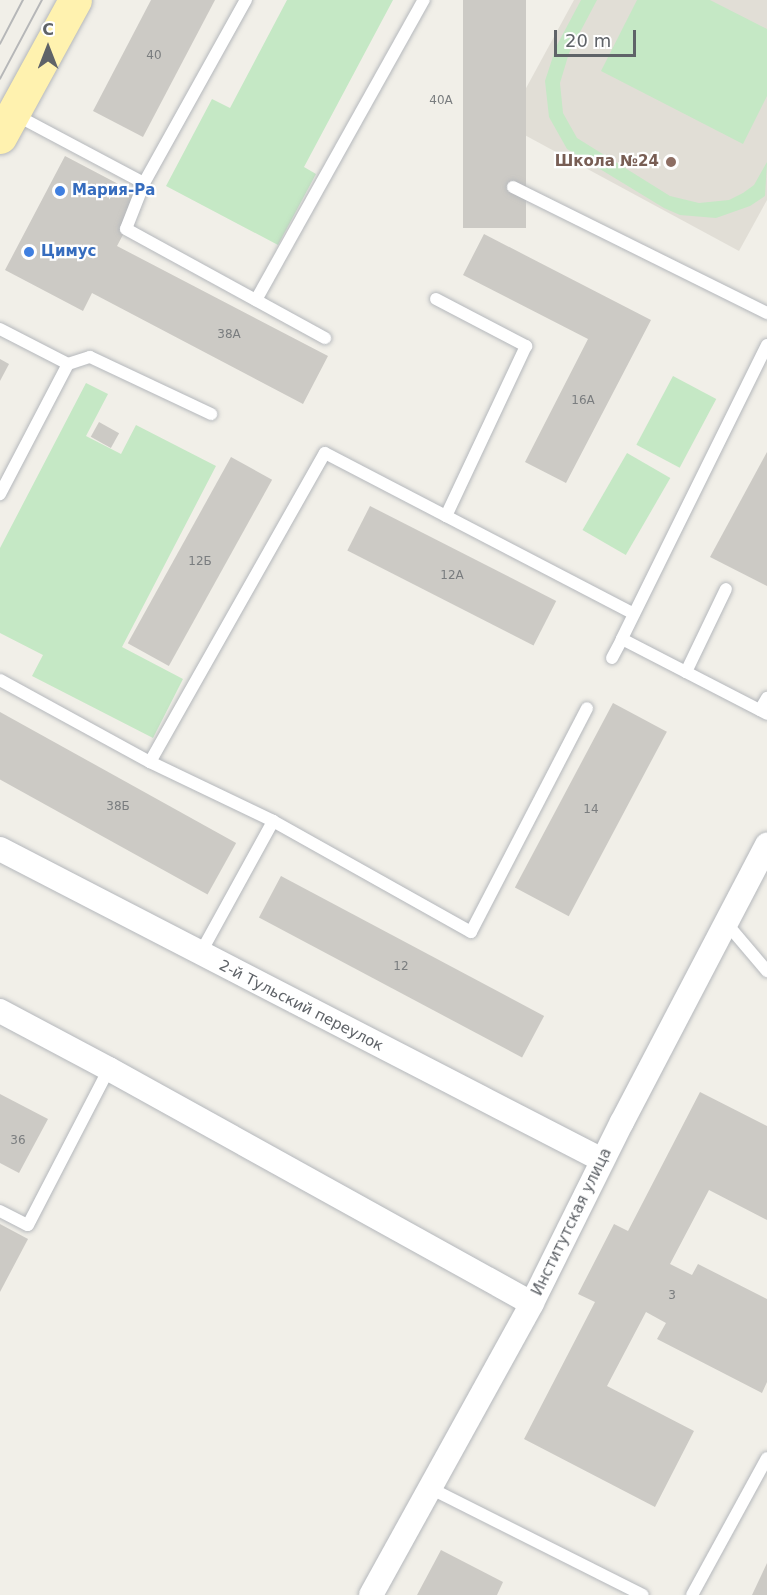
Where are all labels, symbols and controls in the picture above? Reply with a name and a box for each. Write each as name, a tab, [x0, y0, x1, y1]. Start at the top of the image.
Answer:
north arrow	[18, 18, 78, 78]
scale bar	[557, 18, 640, 56]
text: С	[42, 20, 54, 39]
text: 20 m	[565, 30, 611, 51]
house number: 40	[146, 49, 162, 63]
house number: 40А	[429, 94, 453, 108]
place label: Школа №24	[555, 153, 659, 171]
marker: Школа №24	[664, 155, 678, 169]
place label: Мария-Ра	[72, 182, 155, 200]
marker: Мария-Ра	[53, 184, 67, 198]
place label: Цимус	[41, 243, 96, 261]
marker: Цимус	[22, 245, 36, 259]
house number: 38А	[217, 328, 241, 342]
house number: 16А	[571, 394, 595, 408]
house number: 12Б	[188, 555, 212, 569]
house number: 12А	[440, 569, 464, 583]
house number: 38Б	[106, 800, 130, 814]
house number: 14	[583, 803, 599, 817]
street label: 2-й Тульский переулок	[216, 957, 386, 1055]
house number: 12	[393, 960, 409, 974]
house number: 36	[10, 1134, 26, 1148]
street label: Институтская улица	[528, 1145, 616, 1299]
house number: 3	[668, 1289, 676, 1303]

